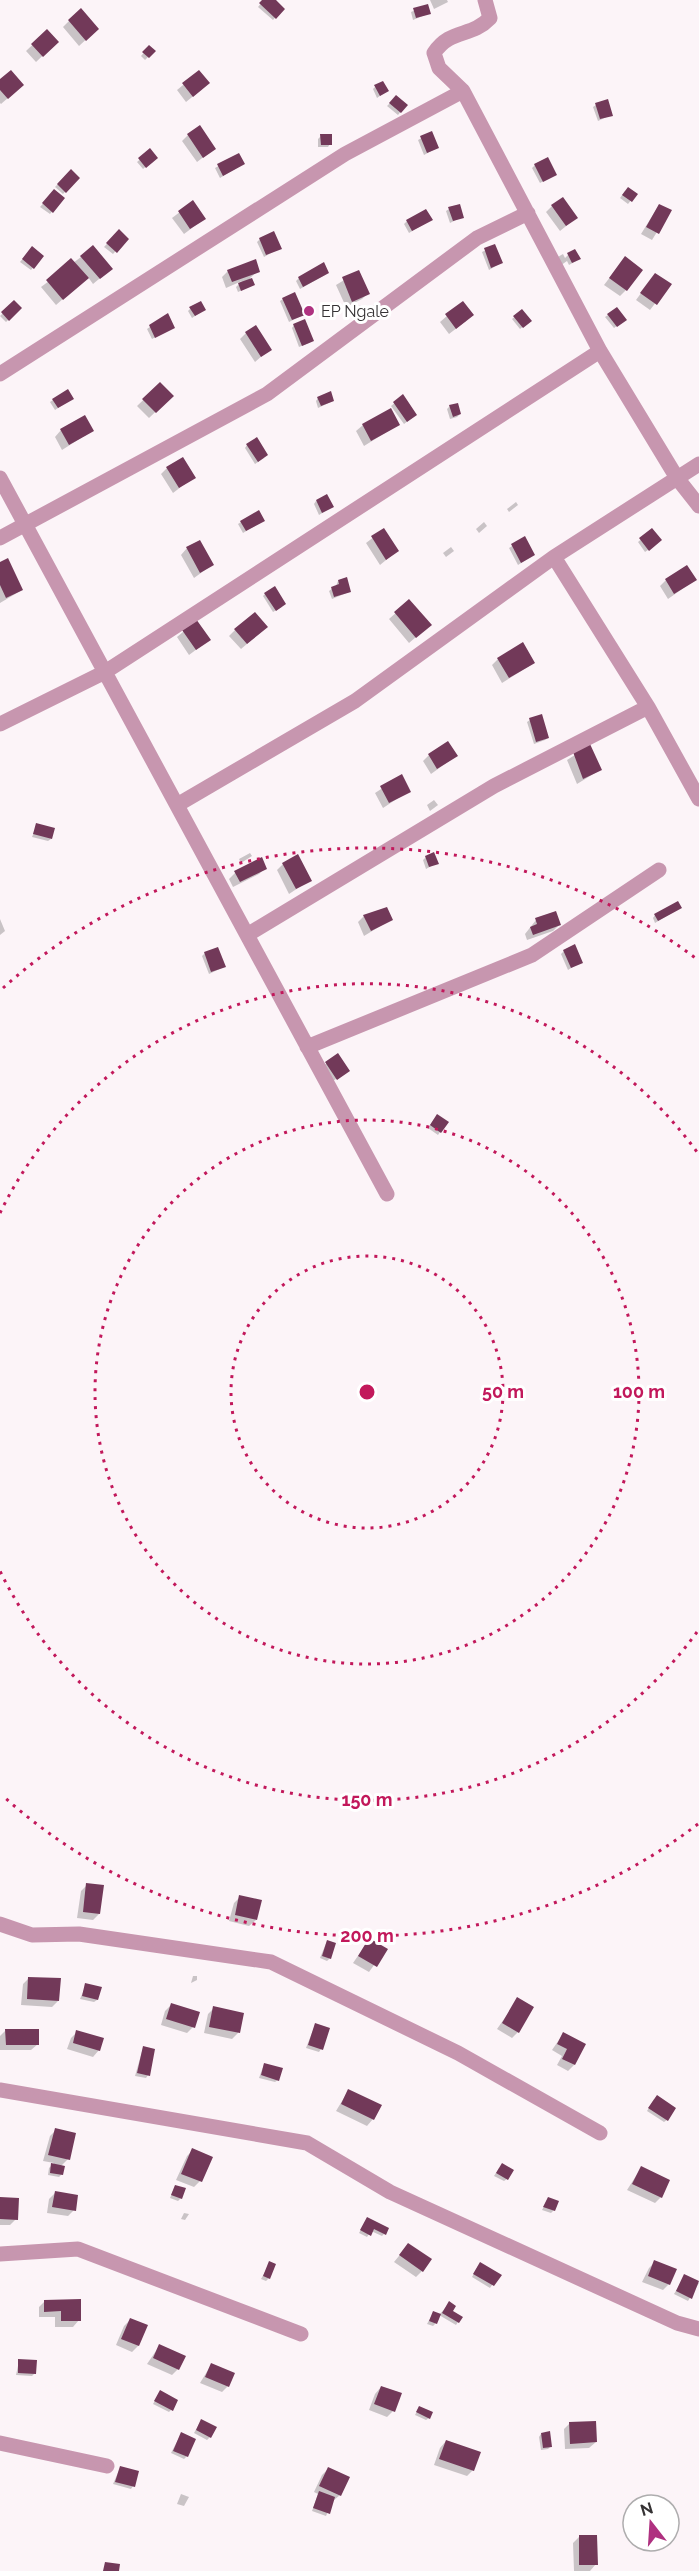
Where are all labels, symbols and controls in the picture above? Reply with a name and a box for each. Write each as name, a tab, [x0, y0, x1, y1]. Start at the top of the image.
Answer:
place label: EP Ngale	[321, 302, 389, 321]
marker: EP Ngale	[302, 304, 316, 318]
text: 50 m	[482, 1381, 524, 1402]
text: 100 m	[613, 1381, 665, 1402]
centre of rings	[357, 1382, 377, 1402]
text: 150 m	[342, 1789, 393, 1810]
text: 200 m	[340, 1925, 394, 1946]
north arrow	[621, 2493, 681, 2553]
text: N	[638, 2498, 655, 2520]

